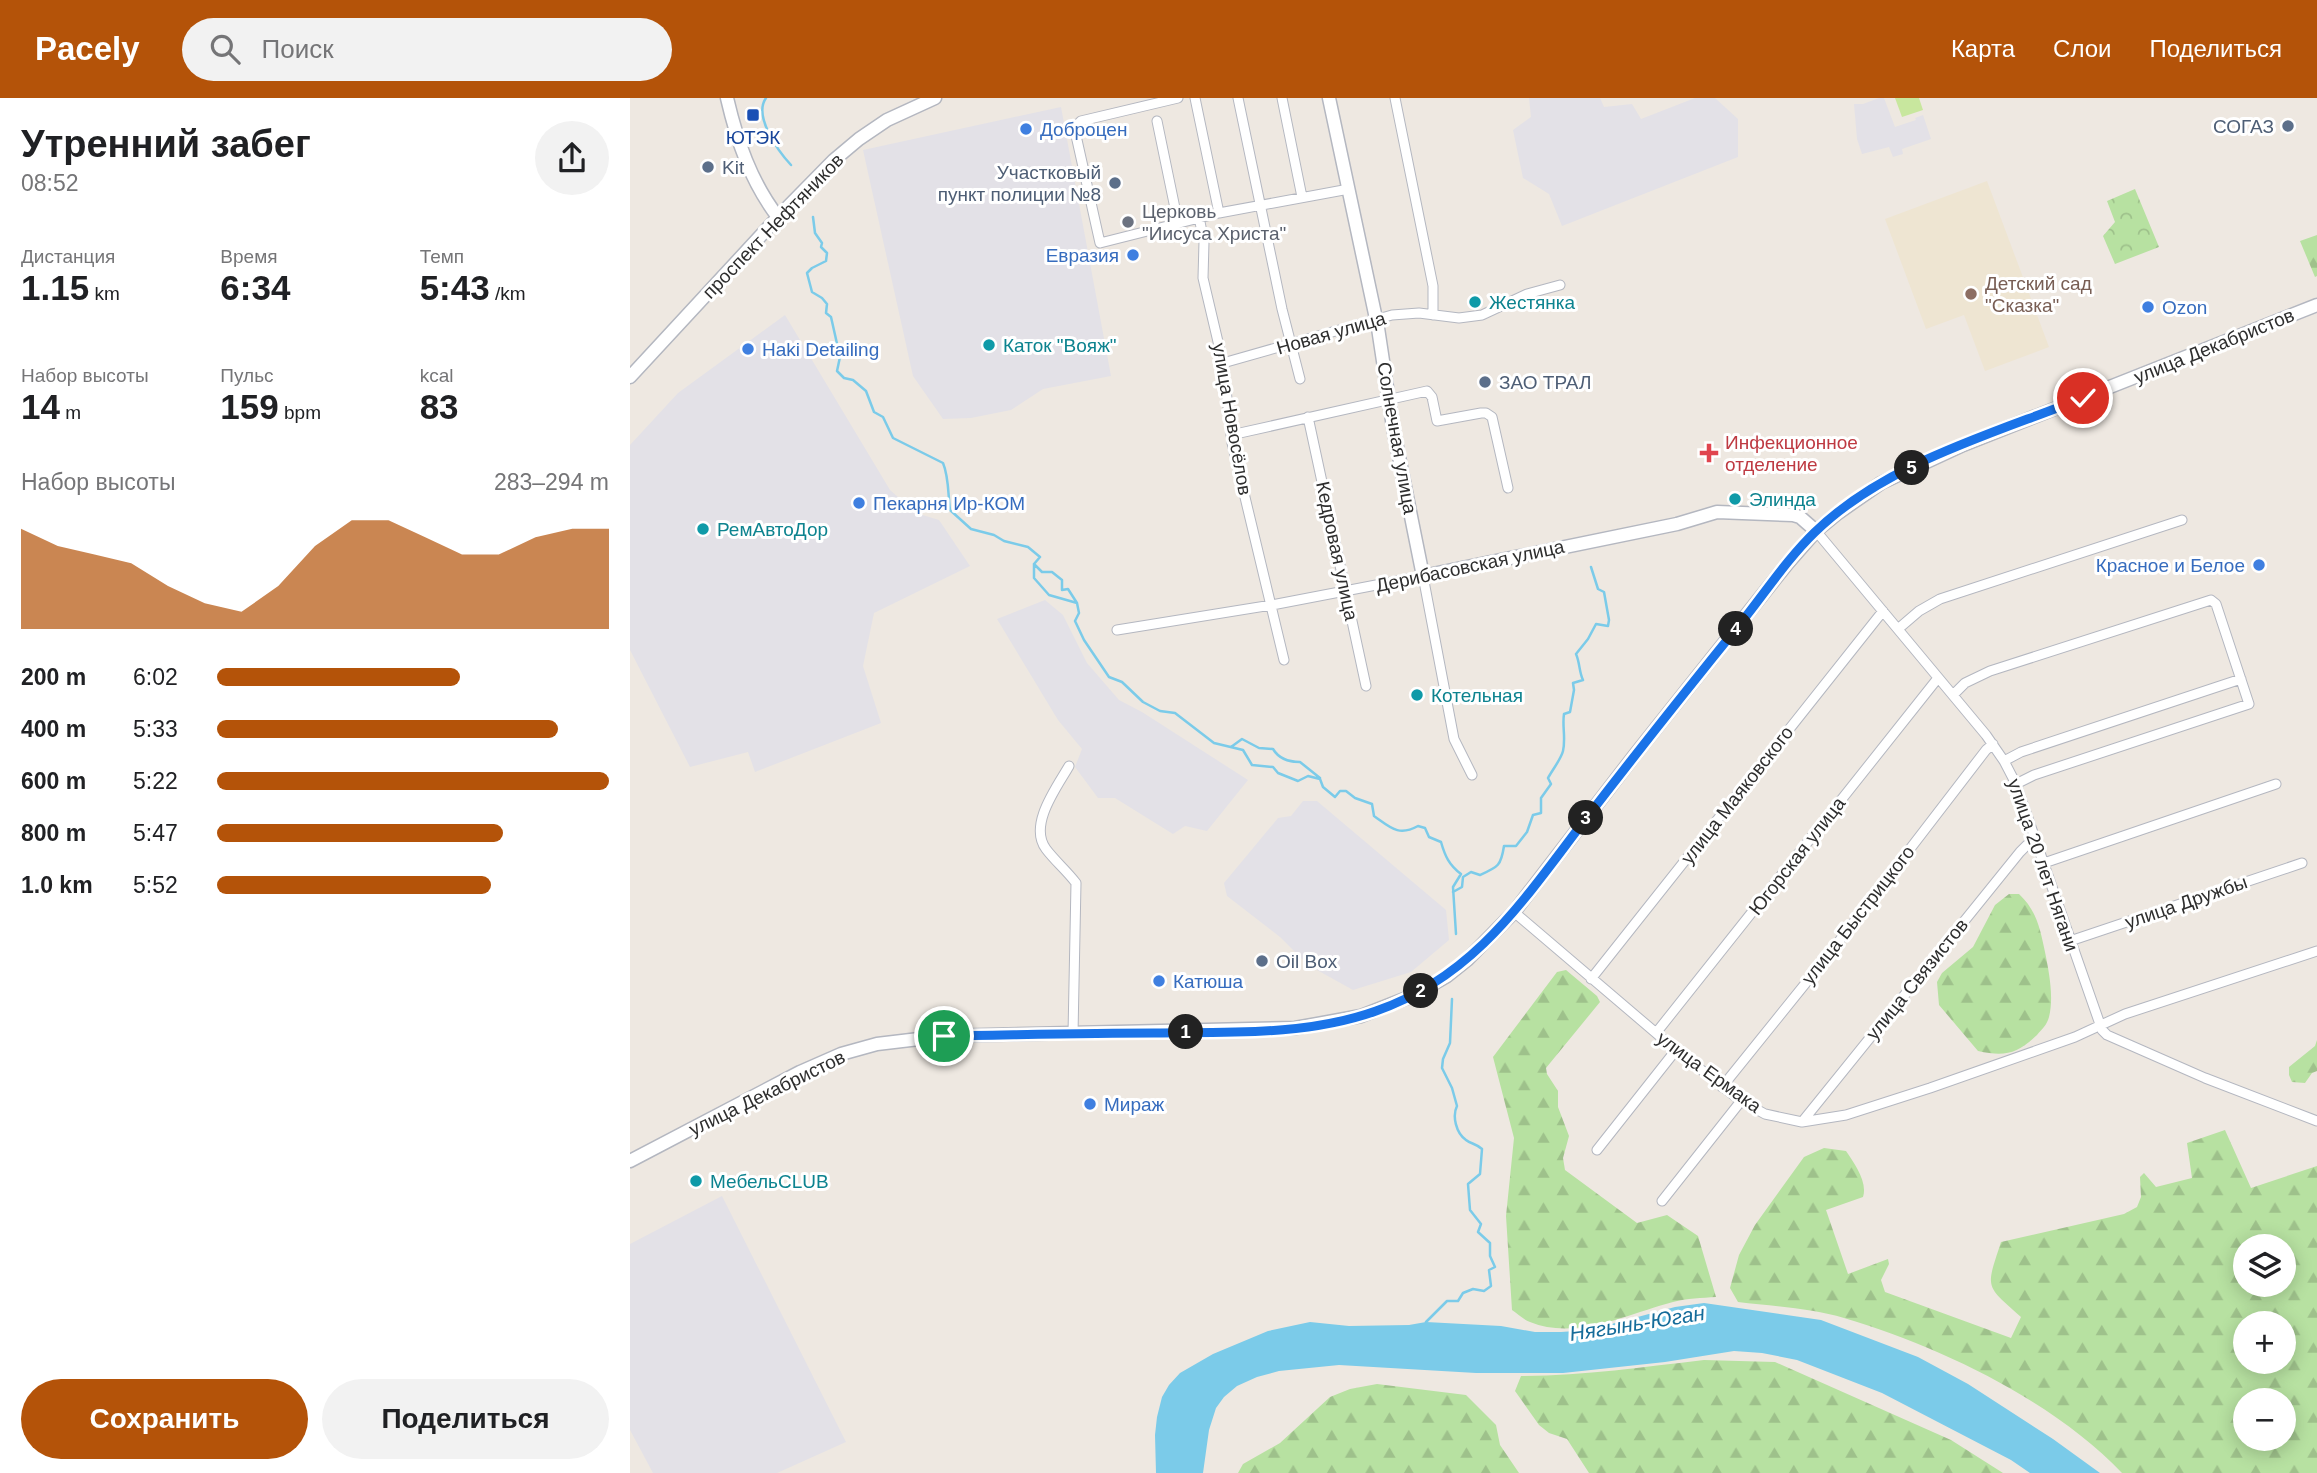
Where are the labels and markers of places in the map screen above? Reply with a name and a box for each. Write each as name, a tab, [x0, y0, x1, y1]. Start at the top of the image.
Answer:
marker: ЮТЭК	[745, 107, 761, 123]
place label: СОГАЗ	[2213, 116, 2274, 137]
marker: СОГАЗ	[2280, 118, 2296, 134]
place label: Доброцен	[1040, 119, 1127, 140]
marker: Доброцен	[1018, 121, 1034, 137]
place label: ЮТЭК	[726, 127, 780, 148]
place label: Kit	[722, 157, 745, 178]
marker: Kit	[700, 159, 716, 175]
place label: Участковый пункт полиции №8	[938, 162, 1101, 205]
marker: Участковый пункт полиции №8	[1107, 175, 1123, 191]
place label: Церковь "Иисуса Христа"	[1142, 201, 1286, 244]
marker: Церковь "Иисуса Христа"	[1120, 214, 1136, 230]
place label: Евразия	[1046, 245, 1119, 266]
marker: Евразия	[1125, 247, 1141, 263]
place label: Детский сад "Сказка"	[1985, 273, 2092, 316]
marker: Детский сад "Сказка"	[1963, 286, 1979, 302]
place label: Жестянка	[1489, 292, 1576, 313]
marker: Жестянка	[1467, 294, 1483, 310]
place label: Ozon	[2162, 297, 2207, 318]
marker: Ozon	[2140, 299, 2156, 315]
place label: Каток "Вояж"	[1003, 335, 1117, 356]
marker: Каток "Вояж"	[981, 337, 997, 353]
place label: Haki Detailing	[762, 339, 879, 360]
marker: Haki Detailing	[740, 341, 756, 357]
pin	[2053, 368, 2113, 428]
place label: ЗАО ТРАЛ	[1499, 372, 1591, 393]
marker: ЗАО ТРАЛ	[1477, 374, 1493, 390]
place label: Инфекционное отделение	[1725, 432, 1858, 475]
marker: Инфекционное отделение	[1699, 443, 1719, 463]
pin: 5	[1894, 450, 1930, 486]
place label: Элинда	[1749, 489, 1816, 510]
marker: Элинда	[1727, 491, 1743, 507]
place label: Пекарня Ир-КОМ	[873, 493, 1025, 514]
marker: Пекарня Ир-КОМ	[851, 495, 867, 511]
place label: РемАвтоДор	[717, 519, 828, 540]
marker: РемАвтоДор	[695, 521, 711, 537]
place label: Красное и Белое	[2096, 555, 2245, 576]
marker: Красное и Белое	[2251, 557, 2267, 573]
pin: 4	[1718, 612, 1754, 646]
place label: Котельная	[1431, 685, 1523, 706]
marker: Котельная	[1409, 687, 1425, 703]
pin: 3	[1569, 800, 1604, 836]
place label: Oil Box	[1276, 951, 1338, 972]
marker: Oil Box	[1254, 953, 1270, 969]
place label: Катюша	[1173, 971, 1243, 992]
marker: Катюша	[1151, 973, 1167, 989]
pin: 2	[1404, 974, 1438, 1008]
pin	[914, 1006, 974, 1066]
pin: 1	[1168, 1014, 1204, 1049]
place label: Мираж	[1104, 1094, 1165, 1115]
marker: Мираж	[1082, 1096, 1098, 1112]
place label: МебельCLUB	[710, 1171, 829, 1192]
marker: МебельCLUB	[688, 1173, 704, 1189]

